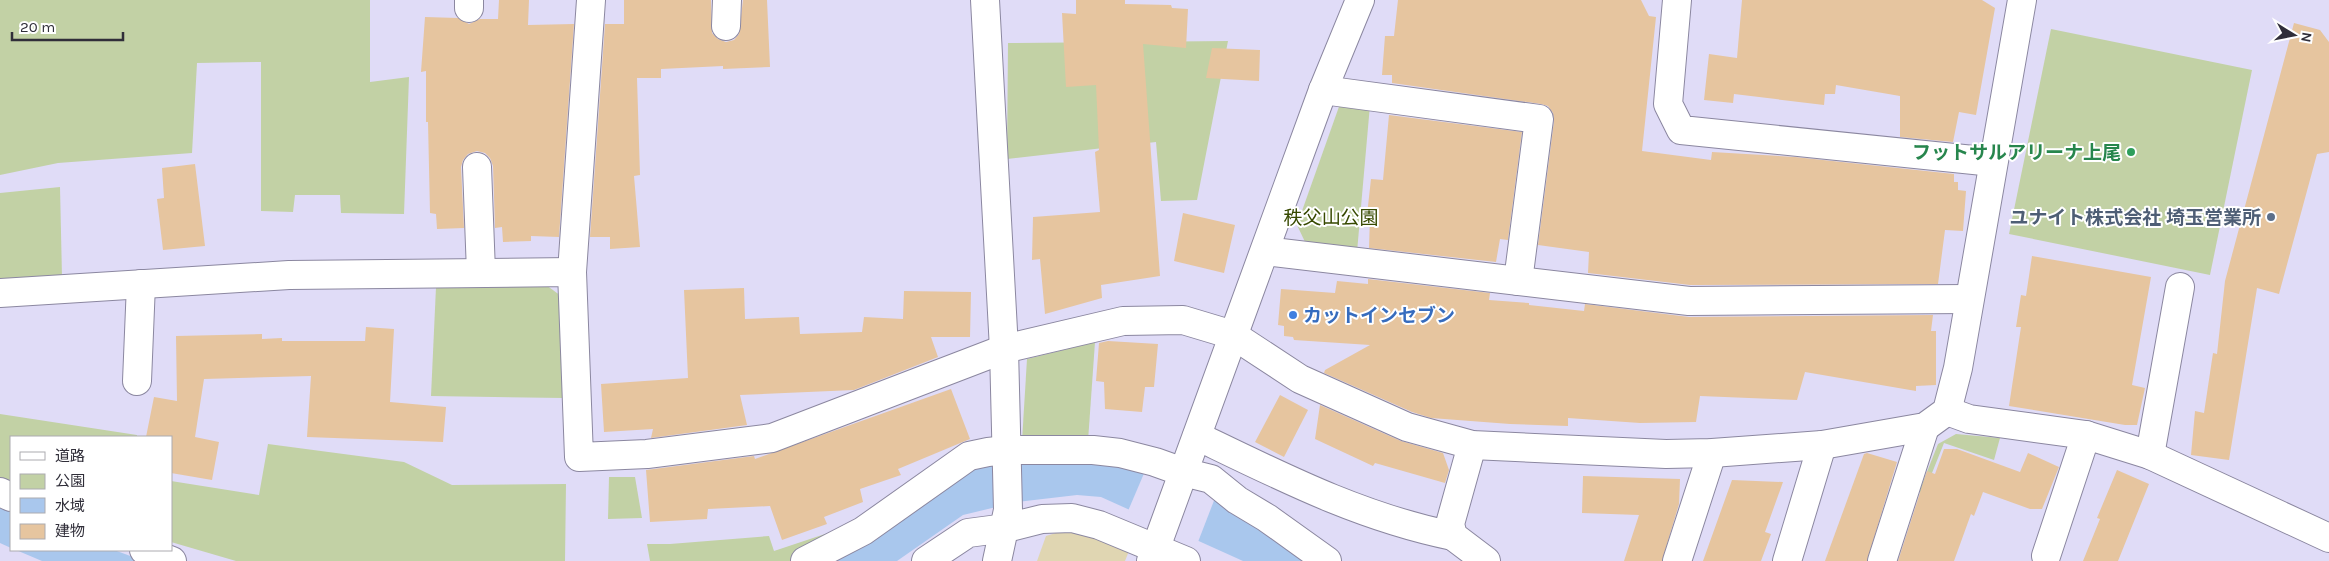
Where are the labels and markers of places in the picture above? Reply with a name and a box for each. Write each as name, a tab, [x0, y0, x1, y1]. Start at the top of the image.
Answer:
place label: フットサルアリーナ上尾	[1912, 142, 2121, 164]
marker: フットサルアリーナ上尾	[2125, 146, 2137, 158]
place label: ユナイト株式会社 埼玉営業所	[2009, 207, 2261, 229]
marker: ユナイト株式会社 埼玉営業所	[2265, 211, 2277, 223]
place label: カットインセブン	[1303, 305, 1455, 327]
marker: カットインセブン	[1287, 309, 1299, 321]

